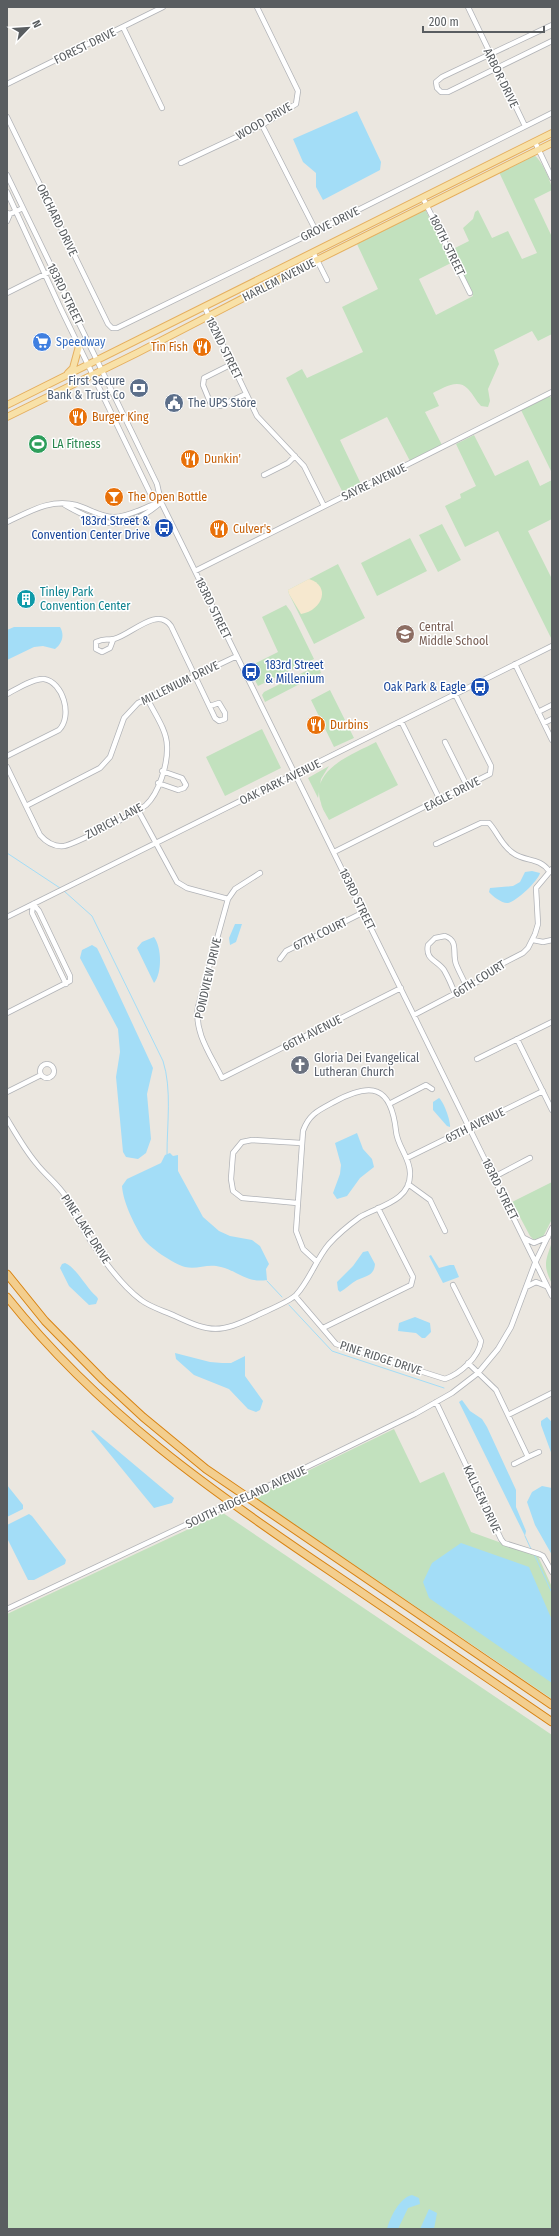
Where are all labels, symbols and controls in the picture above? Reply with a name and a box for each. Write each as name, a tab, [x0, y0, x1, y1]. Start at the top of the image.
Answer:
north arrow	[8, 8, 48, 48]
scale bar	[423, 8, 544, 34]
text: 200 m	[429, 15, 459, 29]
text: N	[29, 18, 44, 30]
street label: FOREST DRIVE	[52, 25, 119, 67]
street label: ARBOR DRIVE	[481, 46, 522, 110]
street label: WOOD DRIVE	[234, 99, 295, 143]
street label: ORCHARD DRIVE	[34, 182, 81, 259]
street label: GROVE DRIVE	[298, 204, 362, 244]
street label: 180TH STREET	[426, 212, 468, 278]
street label: HARLEM AVENUE	[240, 255, 318, 304]
street label: 183RD STREET	[44, 261, 86, 328]
street label: 182ND STREET	[203, 315, 245, 382]
supermarket icon: Speedway	[31, 331, 53, 353]
place label: Speedway	[56, 335, 106, 349]
restaurant icon: Tin Fish	[191, 336, 213, 358]
place label: Tin Fish	[151, 340, 188, 354]
place label: First Secure Bank & Trust Co	[47, 374, 125, 402]
bank icon: First Secure Bank & Trust Co	[128, 377, 150, 399]
public building icon: The UPS Store	[163, 392, 185, 414]
place label: The UPS Store	[188, 396, 256, 410]
restaurant icon: Burger King	[67, 406, 89, 428]
place label: Burger King	[92, 410, 149, 424]
sports icon: LA Fitness	[27, 433, 49, 455]
place label: LA Fitness	[52, 437, 101, 451]
restaurant icon: Dunkin'	[179, 448, 201, 470]
place label: Dunkin'	[204, 452, 241, 466]
street label: SAYRE AVENUE	[339, 460, 409, 504]
bar icon: The Open Bottle	[103, 486, 125, 508]
place label: The Open Bottle	[128, 490, 207, 504]
place label: 183rd Street & Convention Center Drive	[31, 514, 150, 542]
bus stop icon: 183rd Street & Convention Center Drive	[153, 517, 175, 539]
restaurant icon: Culver's	[208, 518, 230, 540]
place label: Culver's	[233, 522, 271, 536]
street label: 183RD STREET	[192, 575, 234, 642]
place label: Tinley Park Convention Center	[40, 585, 131, 613]
building icon: Tinley Park Convention Center	[15, 588, 37, 610]
place label: Central Middle School	[419, 620, 488, 648]
school or university icon: Central Middle School	[394, 623, 416, 645]
street label: MILLENIUM DRIVE	[139, 658, 222, 708]
place label: 183rd Street & Millenium	[265, 658, 324, 686]
bus stop icon: 183rd Street & Millenium	[240, 661, 262, 683]
bus stop icon: Oak Park & Eagle	[469, 676, 491, 698]
place label: Oak Park & Eagle	[383, 680, 466, 694]
restaurant icon: Durbins	[305, 714, 327, 736]
place label: Durbins	[330, 718, 368, 732]
street label: OAK PARK AVENUE	[237, 756, 323, 808]
street label: EAGLE DRIVE	[422, 774, 483, 814]
street label: ZURICH LANE	[83, 800, 145, 842]
street label: 183RD STREET	[336, 866, 378, 933]
street label: 67TH COURT	[291, 915, 350, 953]
street label: PONDVIEW DRIVE	[192, 936, 224, 1020]
street label: 66TH COURT	[450, 957, 508, 1001]
street label: 66TH AVENUE	[280, 1012, 344, 1054]
place label: Gloria Dei Evangelical Lutheran Church	[314, 1051, 419, 1079]
church icon: Gloria Dei Evangelical Lutheran Church	[289, 1054, 311, 1076]
street label: 65TH AVENUE	[443, 1104, 507, 1145]
street label: 183RD STREET	[479, 1156, 521, 1223]
street label: PINE LAKE DRIVE	[58, 1192, 114, 1267]
street label: PINE RIDGE DRIVE	[338, 1338, 424, 1378]
street label: SOUTH RIDGELAND AVENUE	[183, 1463, 309, 1531]
street label: KALLSEN DRIVE	[460, 1463, 504, 1535]

